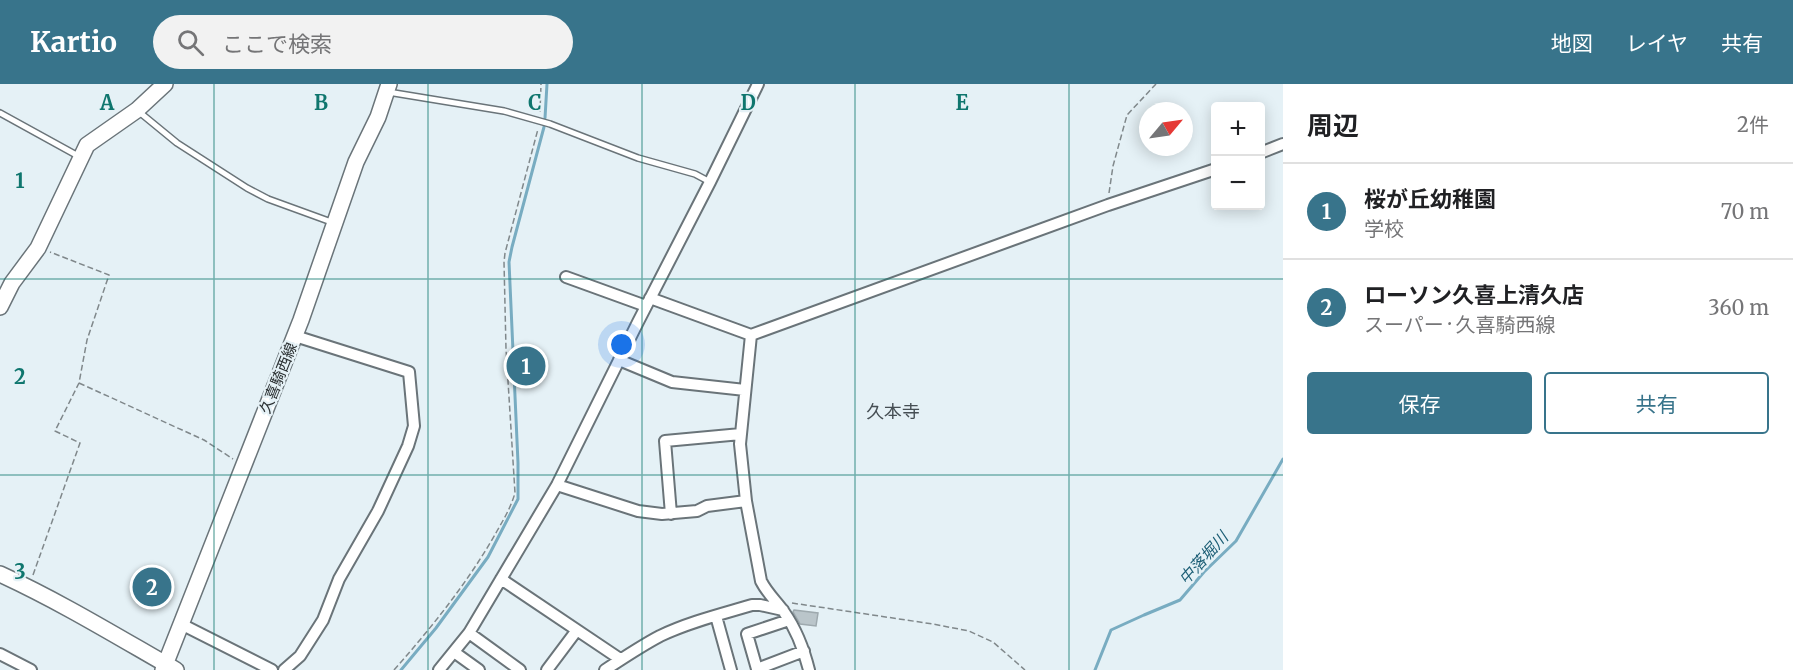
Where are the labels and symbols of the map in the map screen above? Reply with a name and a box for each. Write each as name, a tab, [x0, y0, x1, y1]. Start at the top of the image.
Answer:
text: A	[99, 90, 115, 115]
text: B	[314, 90, 328, 115]
text: C	[528, 90, 542, 115]
text: D	[740, 90, 756, 115]
text: E	[955, 90, 969, 115]
north arrow	[1139, 102, 1193, 156]
text: 1	[15, 168, 25, 193]
your location	[607, 330, 636, 359]
street label: 久喜騎西線	[255, 340, 301, 416]
pin: 1	[506, 344, 546, 388]
text: 2	[14, 364, 26, 389]
district label: 久本寺	[866, 400, 920, 423]
water label: 中落堀川	[1174, 526, 1233, 588]
text: 3	[14, 559, 26, 584]
pin: 2	[132, 564, 172, 610]

